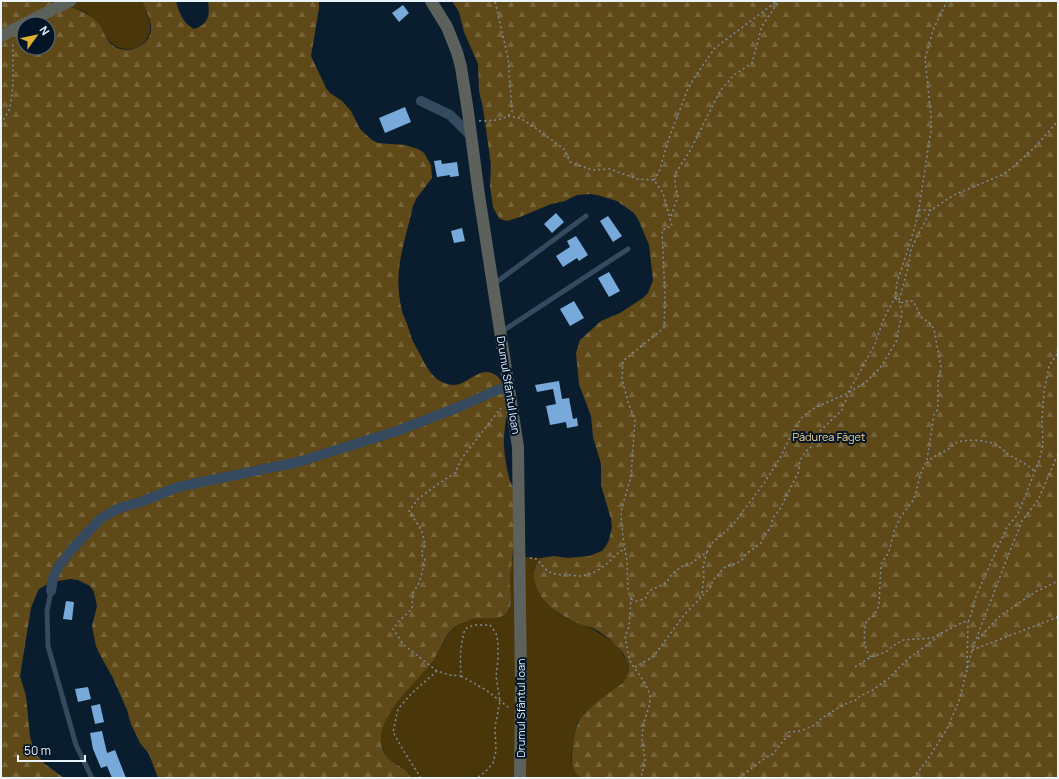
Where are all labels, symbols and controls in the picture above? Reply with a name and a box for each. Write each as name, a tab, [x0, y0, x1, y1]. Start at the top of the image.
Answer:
north arrow	[16, 16, 56, 56]
text: N	[36, 23, 53, 38]
street label: Drumul Sfântul Ioan	[494, 335, 524, 435]
park label: Pădurea Făget	[793, 429, 865, 444]
street label: Drumul Sfântul Ioan	[513, 658, 528, 758]
scale bar	[18, 737, 85, 763]
text: 50 m	[24, 742, 51, 759]

